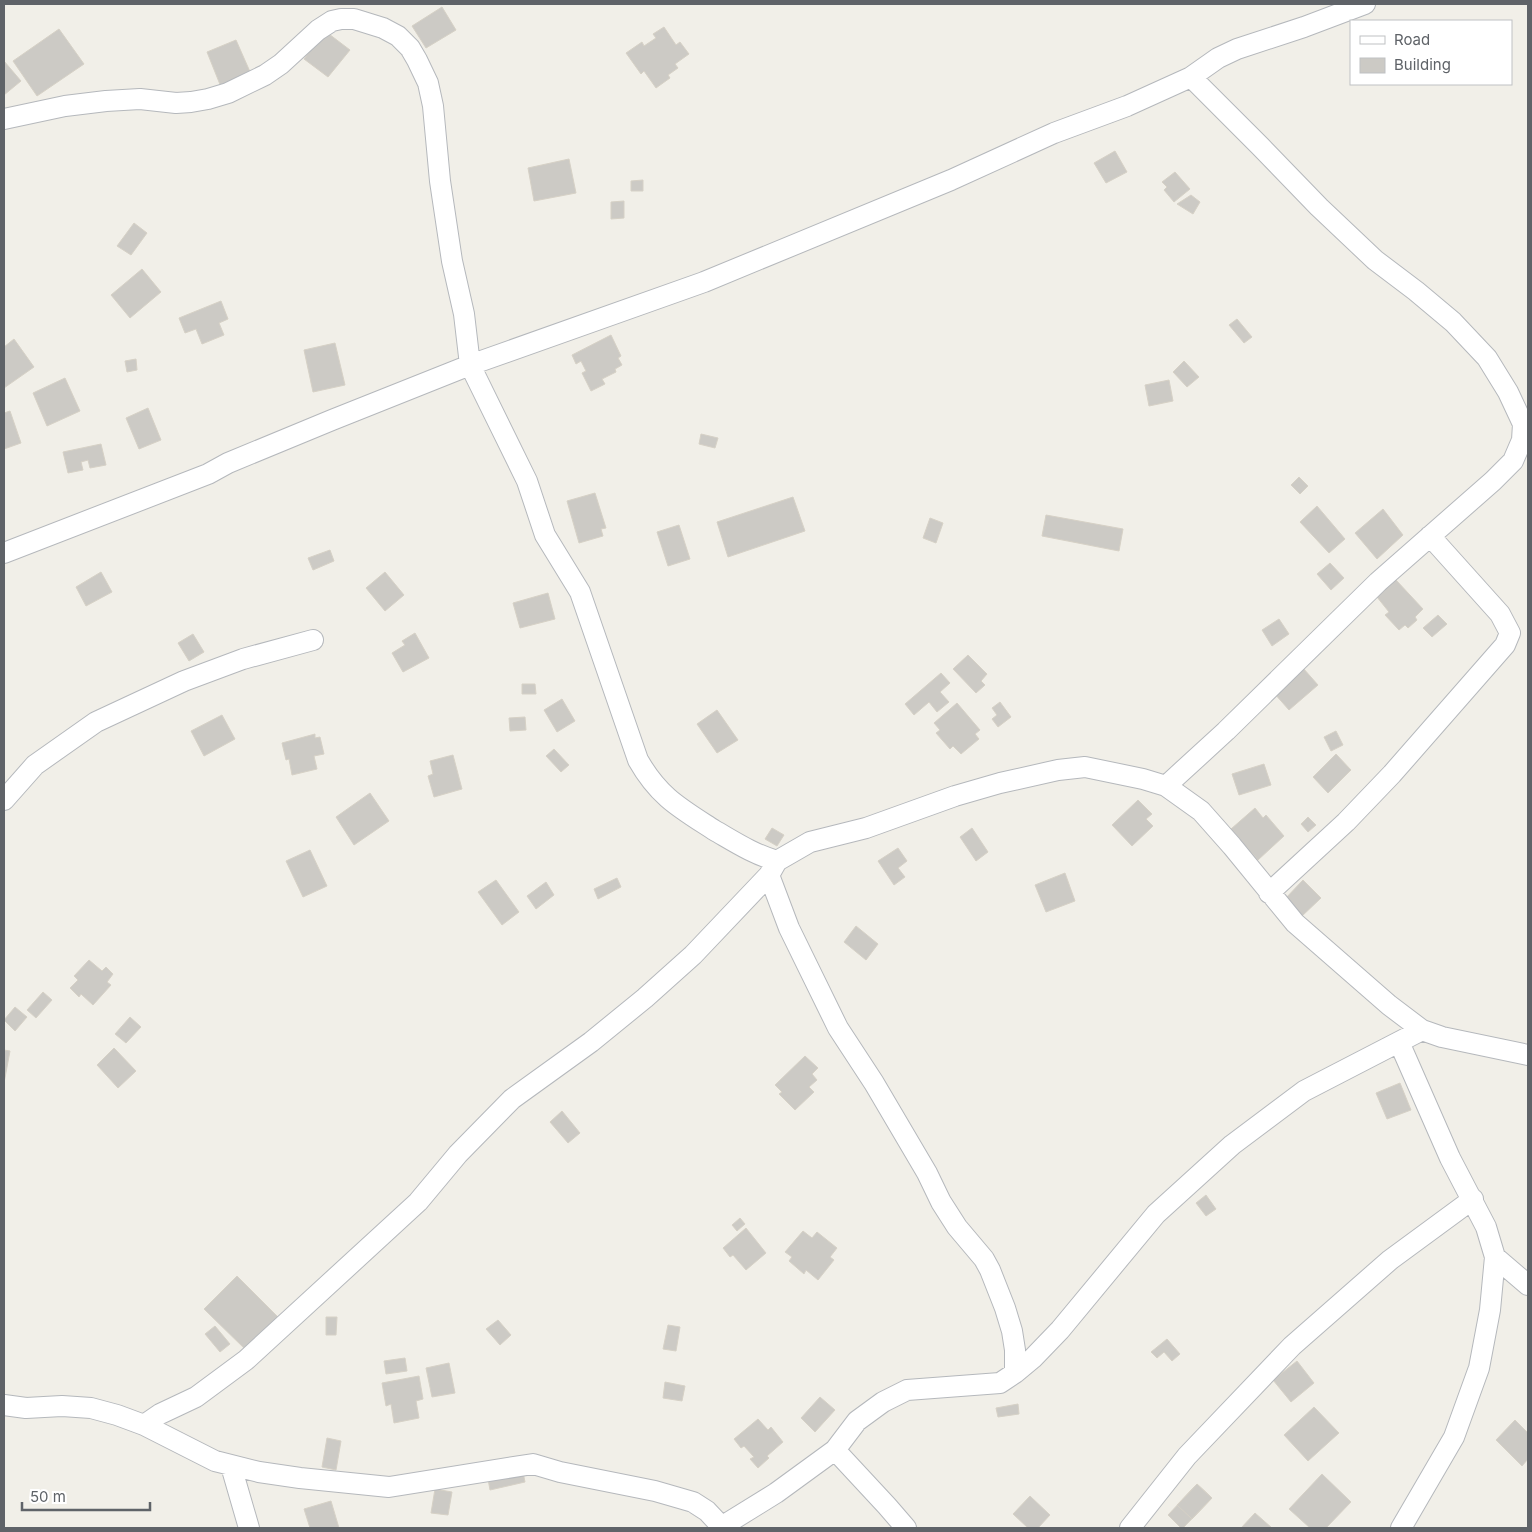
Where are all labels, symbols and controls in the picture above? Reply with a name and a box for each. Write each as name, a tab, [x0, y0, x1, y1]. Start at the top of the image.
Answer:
legend	[1350, 20, 1512, 85]
text: Road	[1394, 30, 1430, 49]
text: Building	[1394, 55, 1451, 74]
scale bar	[22, 1480, 150, 1512]
text: 50 m	[30, 1487, 66, 1506]

